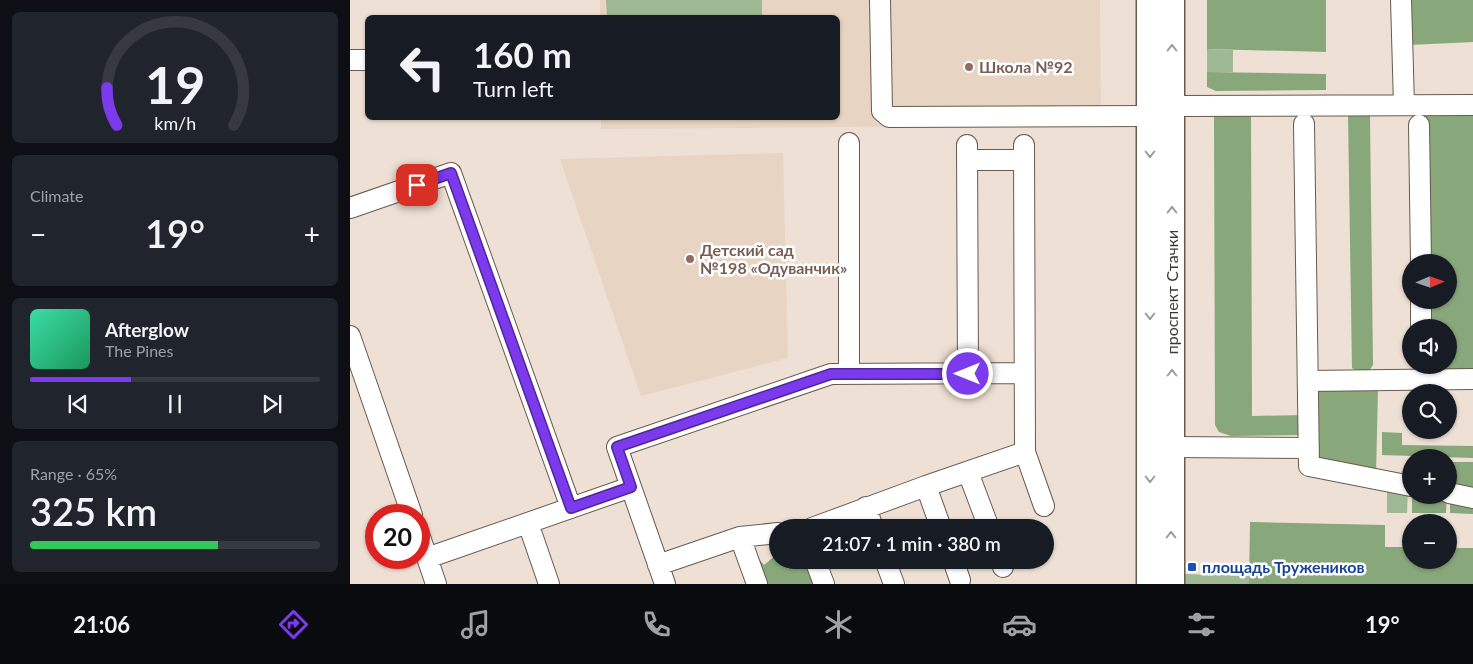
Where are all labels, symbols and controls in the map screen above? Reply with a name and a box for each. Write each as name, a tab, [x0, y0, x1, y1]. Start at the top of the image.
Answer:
text: 160 m	[473, 33, 572, 75]
icon: left	[390, 35, 455, 100]
one-way arrow	[1166, 44, 1177, 52]
text: 19	[145, 53, 205, 115]
place label: Школа №92	[979, 57, 1073, 76]
marker: Школа №92	[963, 61, 975, 73]
text: Turn left	[473, 75, 554, 102]
text: km/h	[154, 112, 196, 134]
one-way arrow	[1145, 150, 1155, 158]
pin	[396, 164, 438, 206]
icon: arrive	[403, 171, 431, 199]
text: Climate	[30, 186, 83, 205]
one-way arrow	[1167, 206, 1177, 214]
text: 19°	[145, 210, 205, 256]
text: −	[30, 217, 46, 251]
text: +	[304, 217, 320, 251]
street label: проспект Стачки	[1162, 230, 1181, 354]
place label: Детский сад №198 «Одуванчик»	[700, 240, 847, 277]
marker: Детский сад №198 «Одуванчик»	[684, 253, 696, 265]
north arrow	[1402, 254, 1458, 309]
map controls	[1402, 254, 1457, 569]
one-way arrow	[1145, 312, 1155, 320]
text: Afterglow	[105, 318, 189, 341]
button: sound	[1402, 319, 1457, 374]
text: The Pines	[105, 341, 174, 360]
position arrow	[941, 347, 993, 399]
one-way arrow	[1167, 369, 1177, 376]
button: search	[1402, 384, 1457, 439]
icon: previous	[64, 390, 92, 418]
icon: pause	[161, 390, 189, 418]
icon: next	[258, 390, 286, 418]
button: +	[1402, 449, 1457, 504]
text: Range · 65%	[30, 464, 117, 483]
one-way arrow	[1145, 475, 1155, 483]
text: 325 km	[30, 488, 157, 534]
speed limit sign: 20	[365, 504, 430, 569]
button: −	[1402, 514, 1457, 569]
one-way arrow	[1166, 531, 1176, 539]
text: 21:07 · 1 min · 380 m	[822, 532, 1001, 555]
place label: площадь Тружеников	[1202, 557, 1365, 576]
marker: площадь Тружеников	[1186, 561, 1198, 573]
icon: directions	[276, 607, 311, 642]
icon: music	[458, 607, 493, 642]
icon: phone	[639, 607, 674, 642]
icon: climate	[821, 607, 856, 642]
icon: car	[1002, 607, 1037, 642]
icon: filters	[1184, 607, 1219, 642]
text: 21:06	[73, 611, 130, 638]
text: 19°	[1365, 611, 1400, 638]

